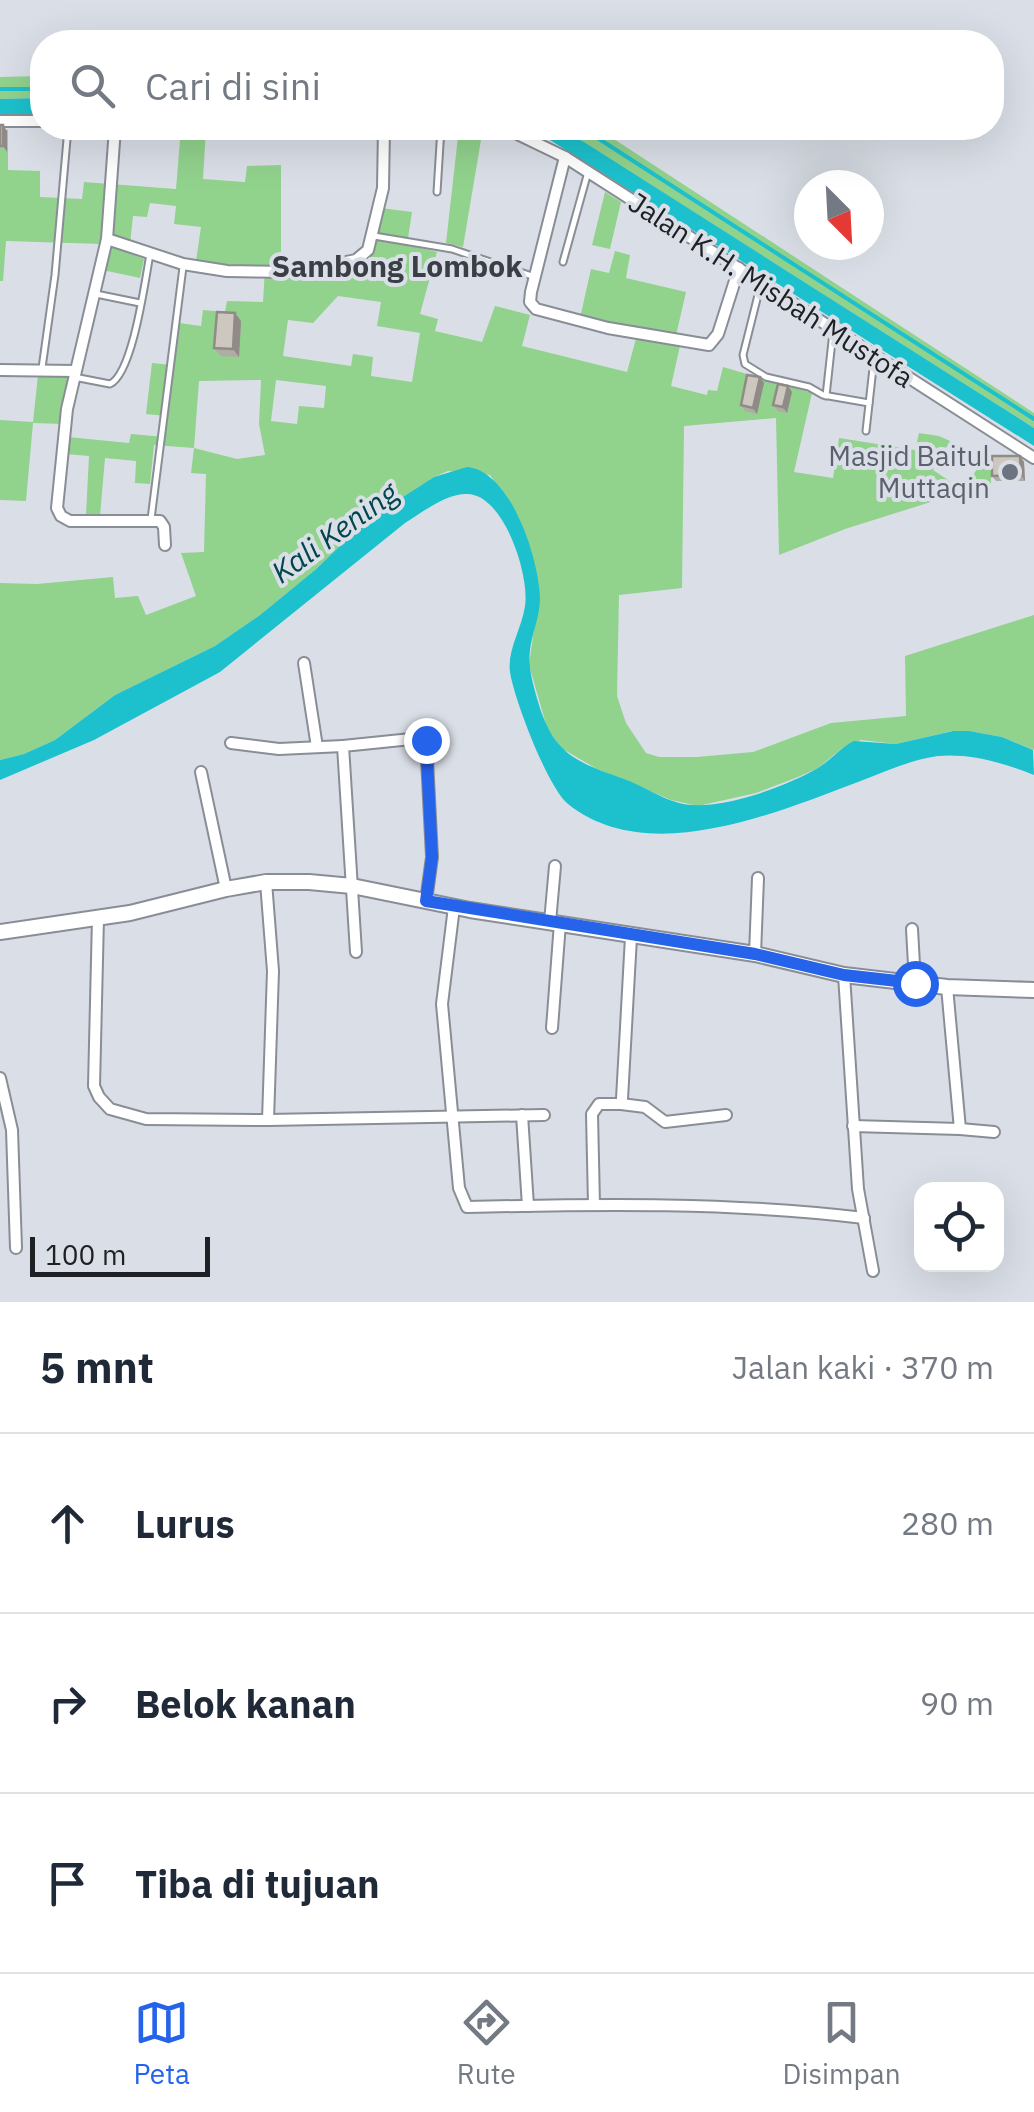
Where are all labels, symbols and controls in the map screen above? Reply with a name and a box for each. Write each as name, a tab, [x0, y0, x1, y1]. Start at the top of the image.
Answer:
search box	[30, 30, 1004, 140]
icon: search	[65, 58, 120, 113]
text: Cari di sini	[145, 61, 321, 110]
north arrow	[794, 170, 884, 260]
street label: Jalan K.H. Misbah Mustofa	[622, 184, 921, 396]
district label: Sambong Lombok	[271, 246, 523, 285]
place label: Masjid Baitul Muttaqin	[828, 437, 990, 506]
marker: Masjid Baitul Muttaqin	[999, 461, 1021, 483]
water label: Kali Kening	[263, 472, 407, 591]
route end	[404, 718, 450, 764]
route start	[893, 961, 939, 1007]
map controls	[914, 1182, 1004, 1272]
button: locate	[914, 1182, 1004, 1272]
scale bar	[30, 1232, 210, 1276]
text: 100 m	[45, 1236, 126, 1273]
text: 5 mnt	[40, 1340, 154, 1395]
text: Jalan kaki · 370 m	[732, 1346, 994, 1388]
icon: ahead	[40, 1496, 95, 1551]
text: Lurus	[135, 1499, 235, 1548]
text: 280 m	[901, 1502, 994, 1544]
icon: right	[40, 1676, 95, 1731]
text: Belok kanan	[135, 1679, 356, 1728]
text: 90 m	[920, 1682, 994, 1724]
icon: arrive	[40, 1856, 95, 1911]
text: Tiba di tujuan	[135, 1859, 380, 1908]
tab: Peta	[133, 1995, 190, 2092]
tab: Rute	[457, 1995, 516, 2092]
tab: Disimpan	[783, 1995, 901, 2092]

